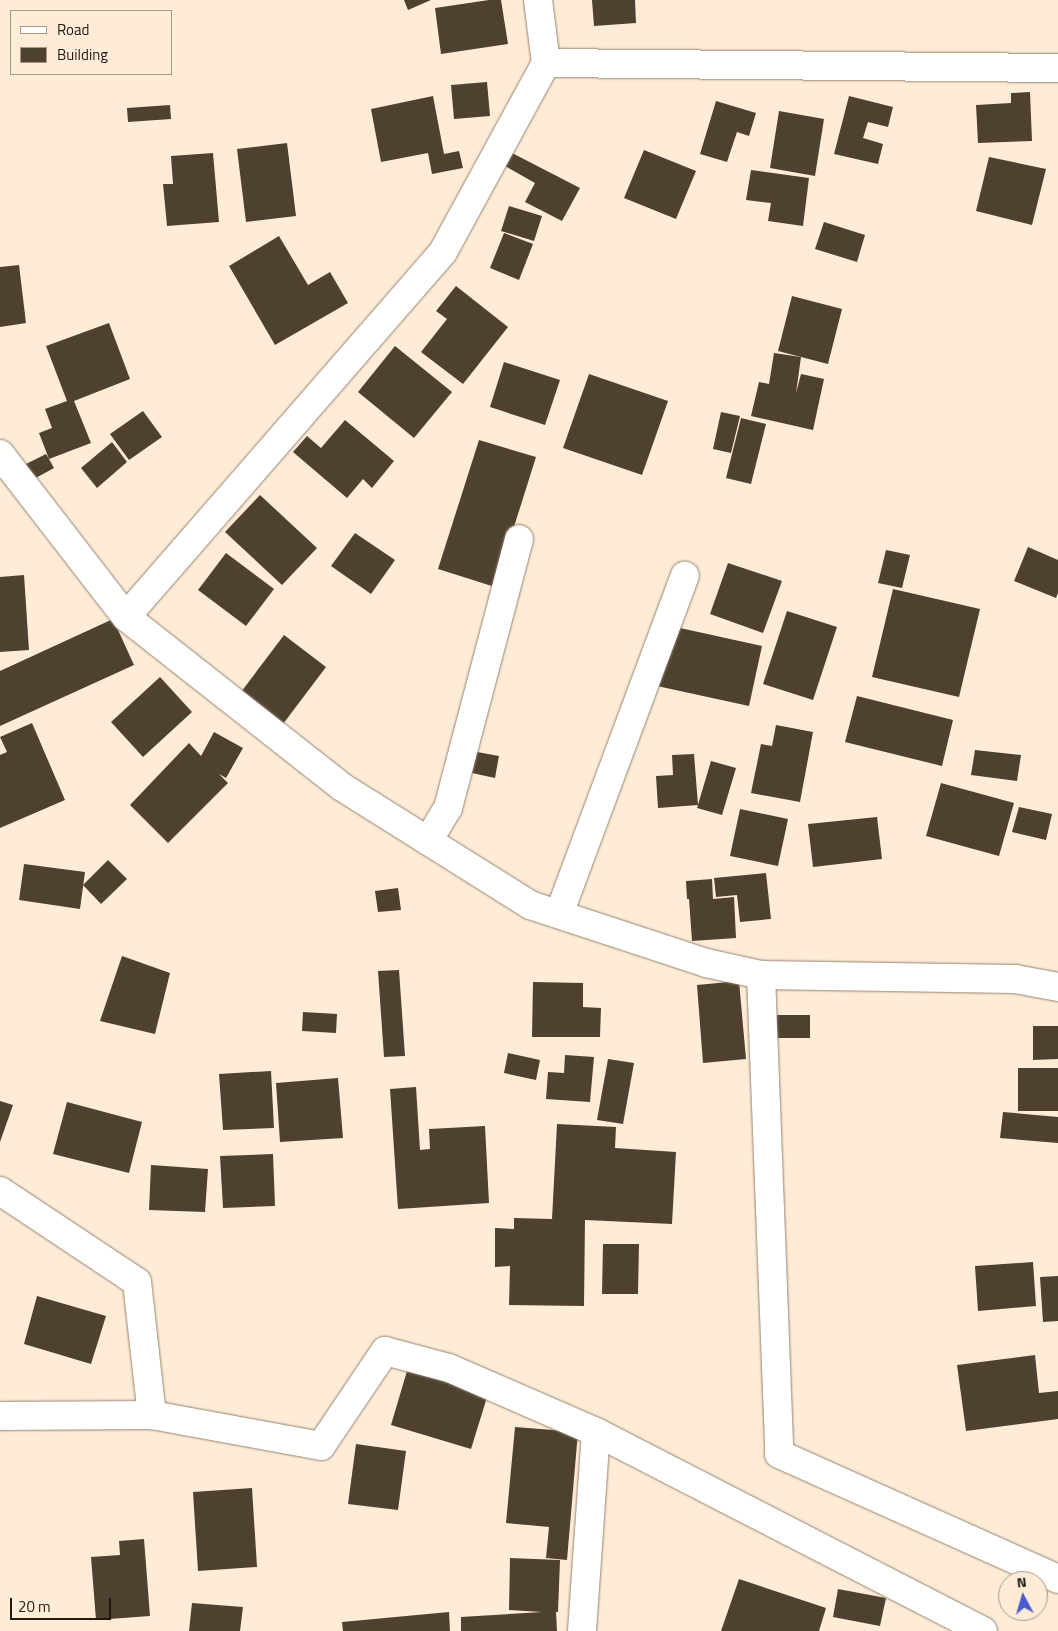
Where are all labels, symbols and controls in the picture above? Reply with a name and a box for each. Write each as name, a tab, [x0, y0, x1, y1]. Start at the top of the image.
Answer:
legend	[10, 10, 172, 75]
text: Road	[57, 18, 89, 41]
text: Building	[57, 43, 108, 66]
north arrow	[998, 1571, 1048, 1621]
text: N	[1016, 1571, 1027, 1593]
scale bar	[12, 1588, 114, 1620]
text: 20 m	[18, 1595, 51, 1618]

